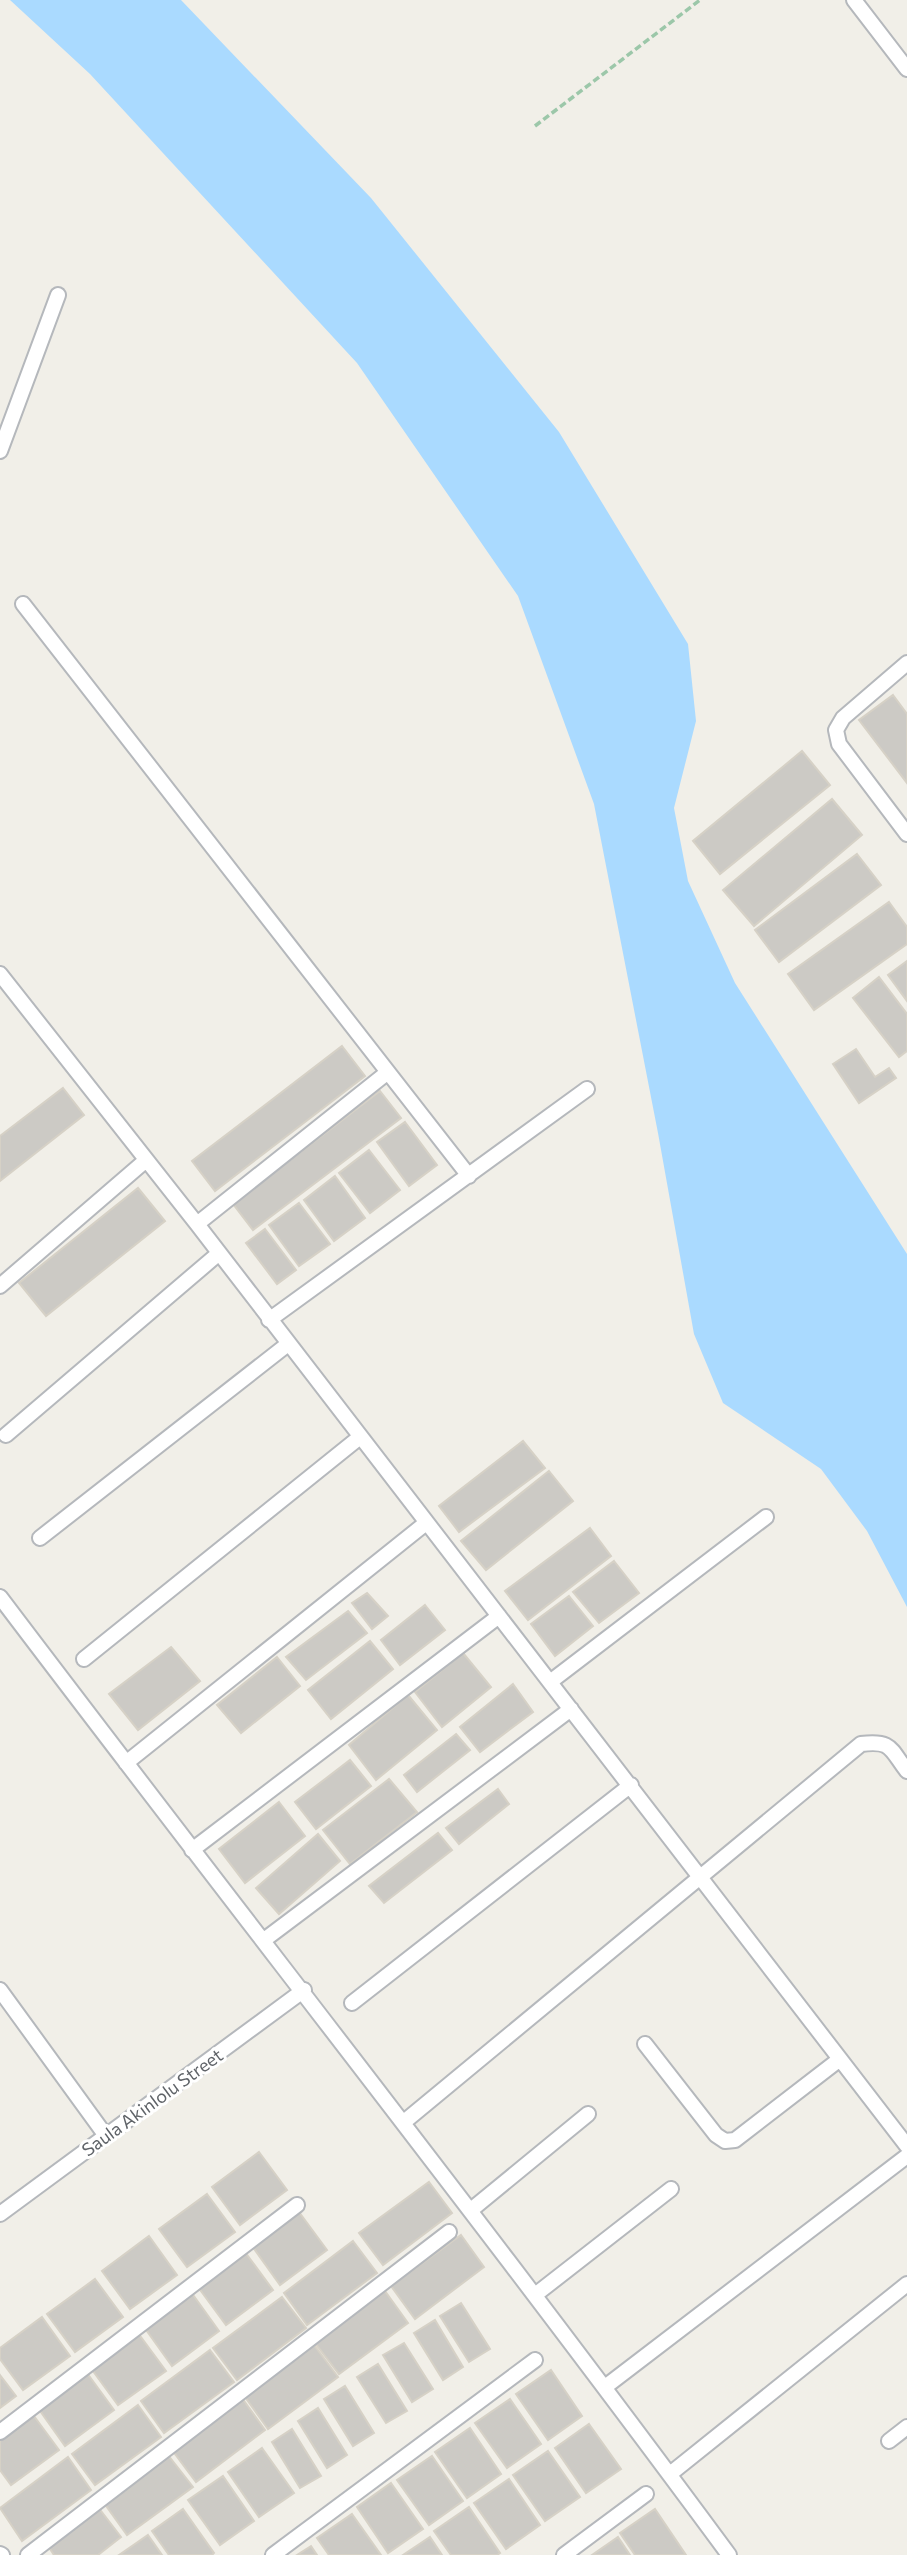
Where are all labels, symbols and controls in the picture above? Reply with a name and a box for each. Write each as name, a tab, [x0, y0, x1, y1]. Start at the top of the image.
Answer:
street label: Saula Akinlolu Street	[77, 2043, 227, 2161]

